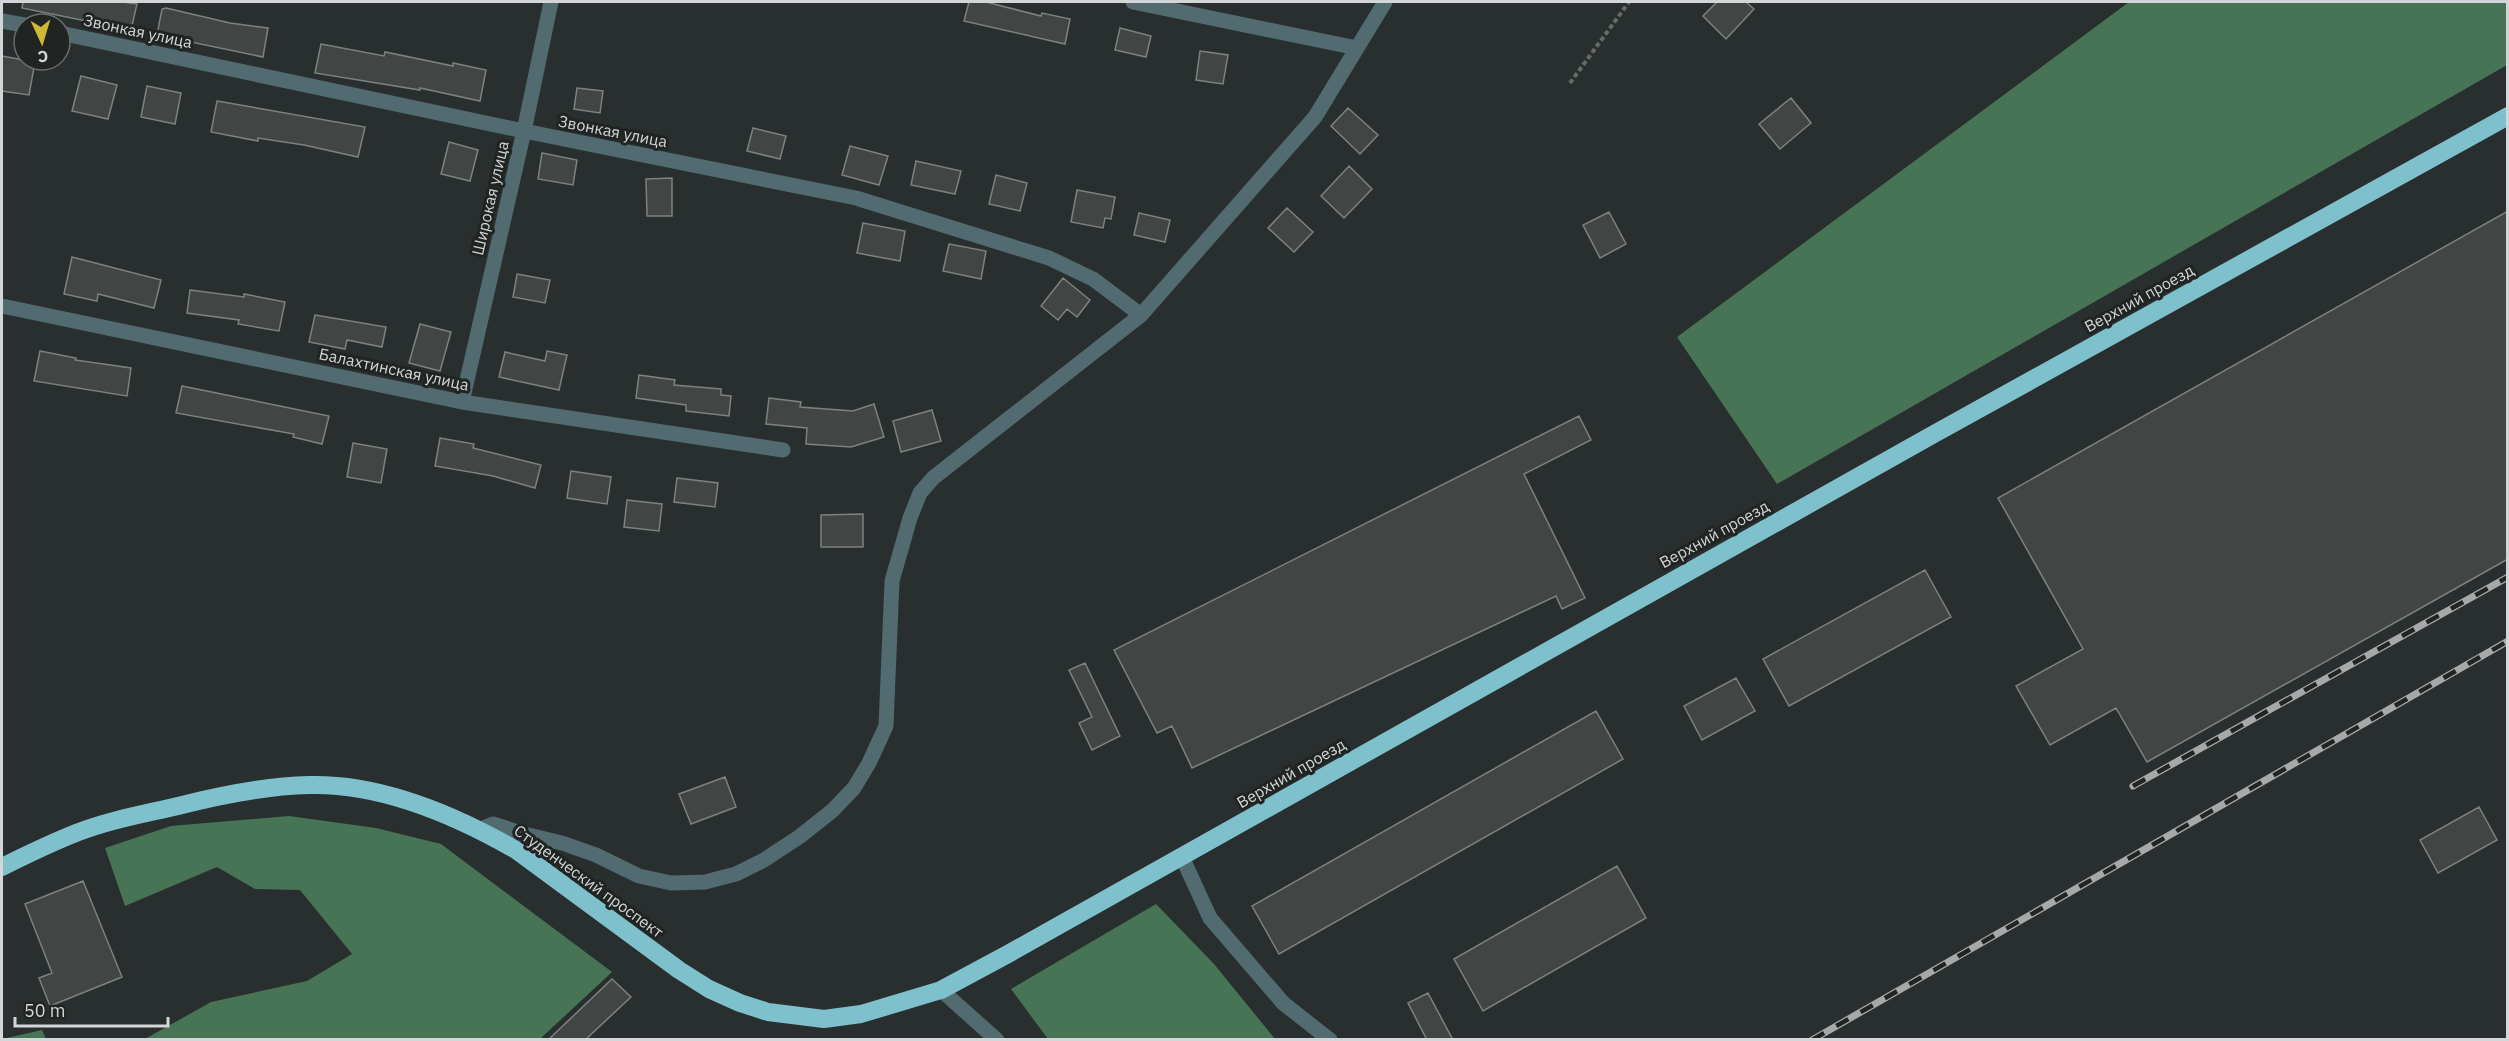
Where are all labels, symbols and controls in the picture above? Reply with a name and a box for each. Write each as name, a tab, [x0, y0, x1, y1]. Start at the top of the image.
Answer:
street label: Звонкая улица	[82, 10, 195, 52]
north arrow	[12, 12, 72, 72]
text: С	[37, 47, 49, 67]
street label: Звонкая улица	[557, 111, 670, 151]
street label: Широкая улица	[467, 138, 513, 257]
street label: Верхний проезд	[2081, 259, 2198, 336]
street label: Балахтинская улица	[317, 343, 471, 395]
street label: Верхний проезд	[1656, 495, 1773, 572]
street label: Верхний проезд	[1233, 734, 1349, 812]
street label: Студенческий проспект	[510, 820, 668, 942]
scale bar	[15, 990, 168, 1028]
text: 50 m	[24, 999, 66, 1022]

